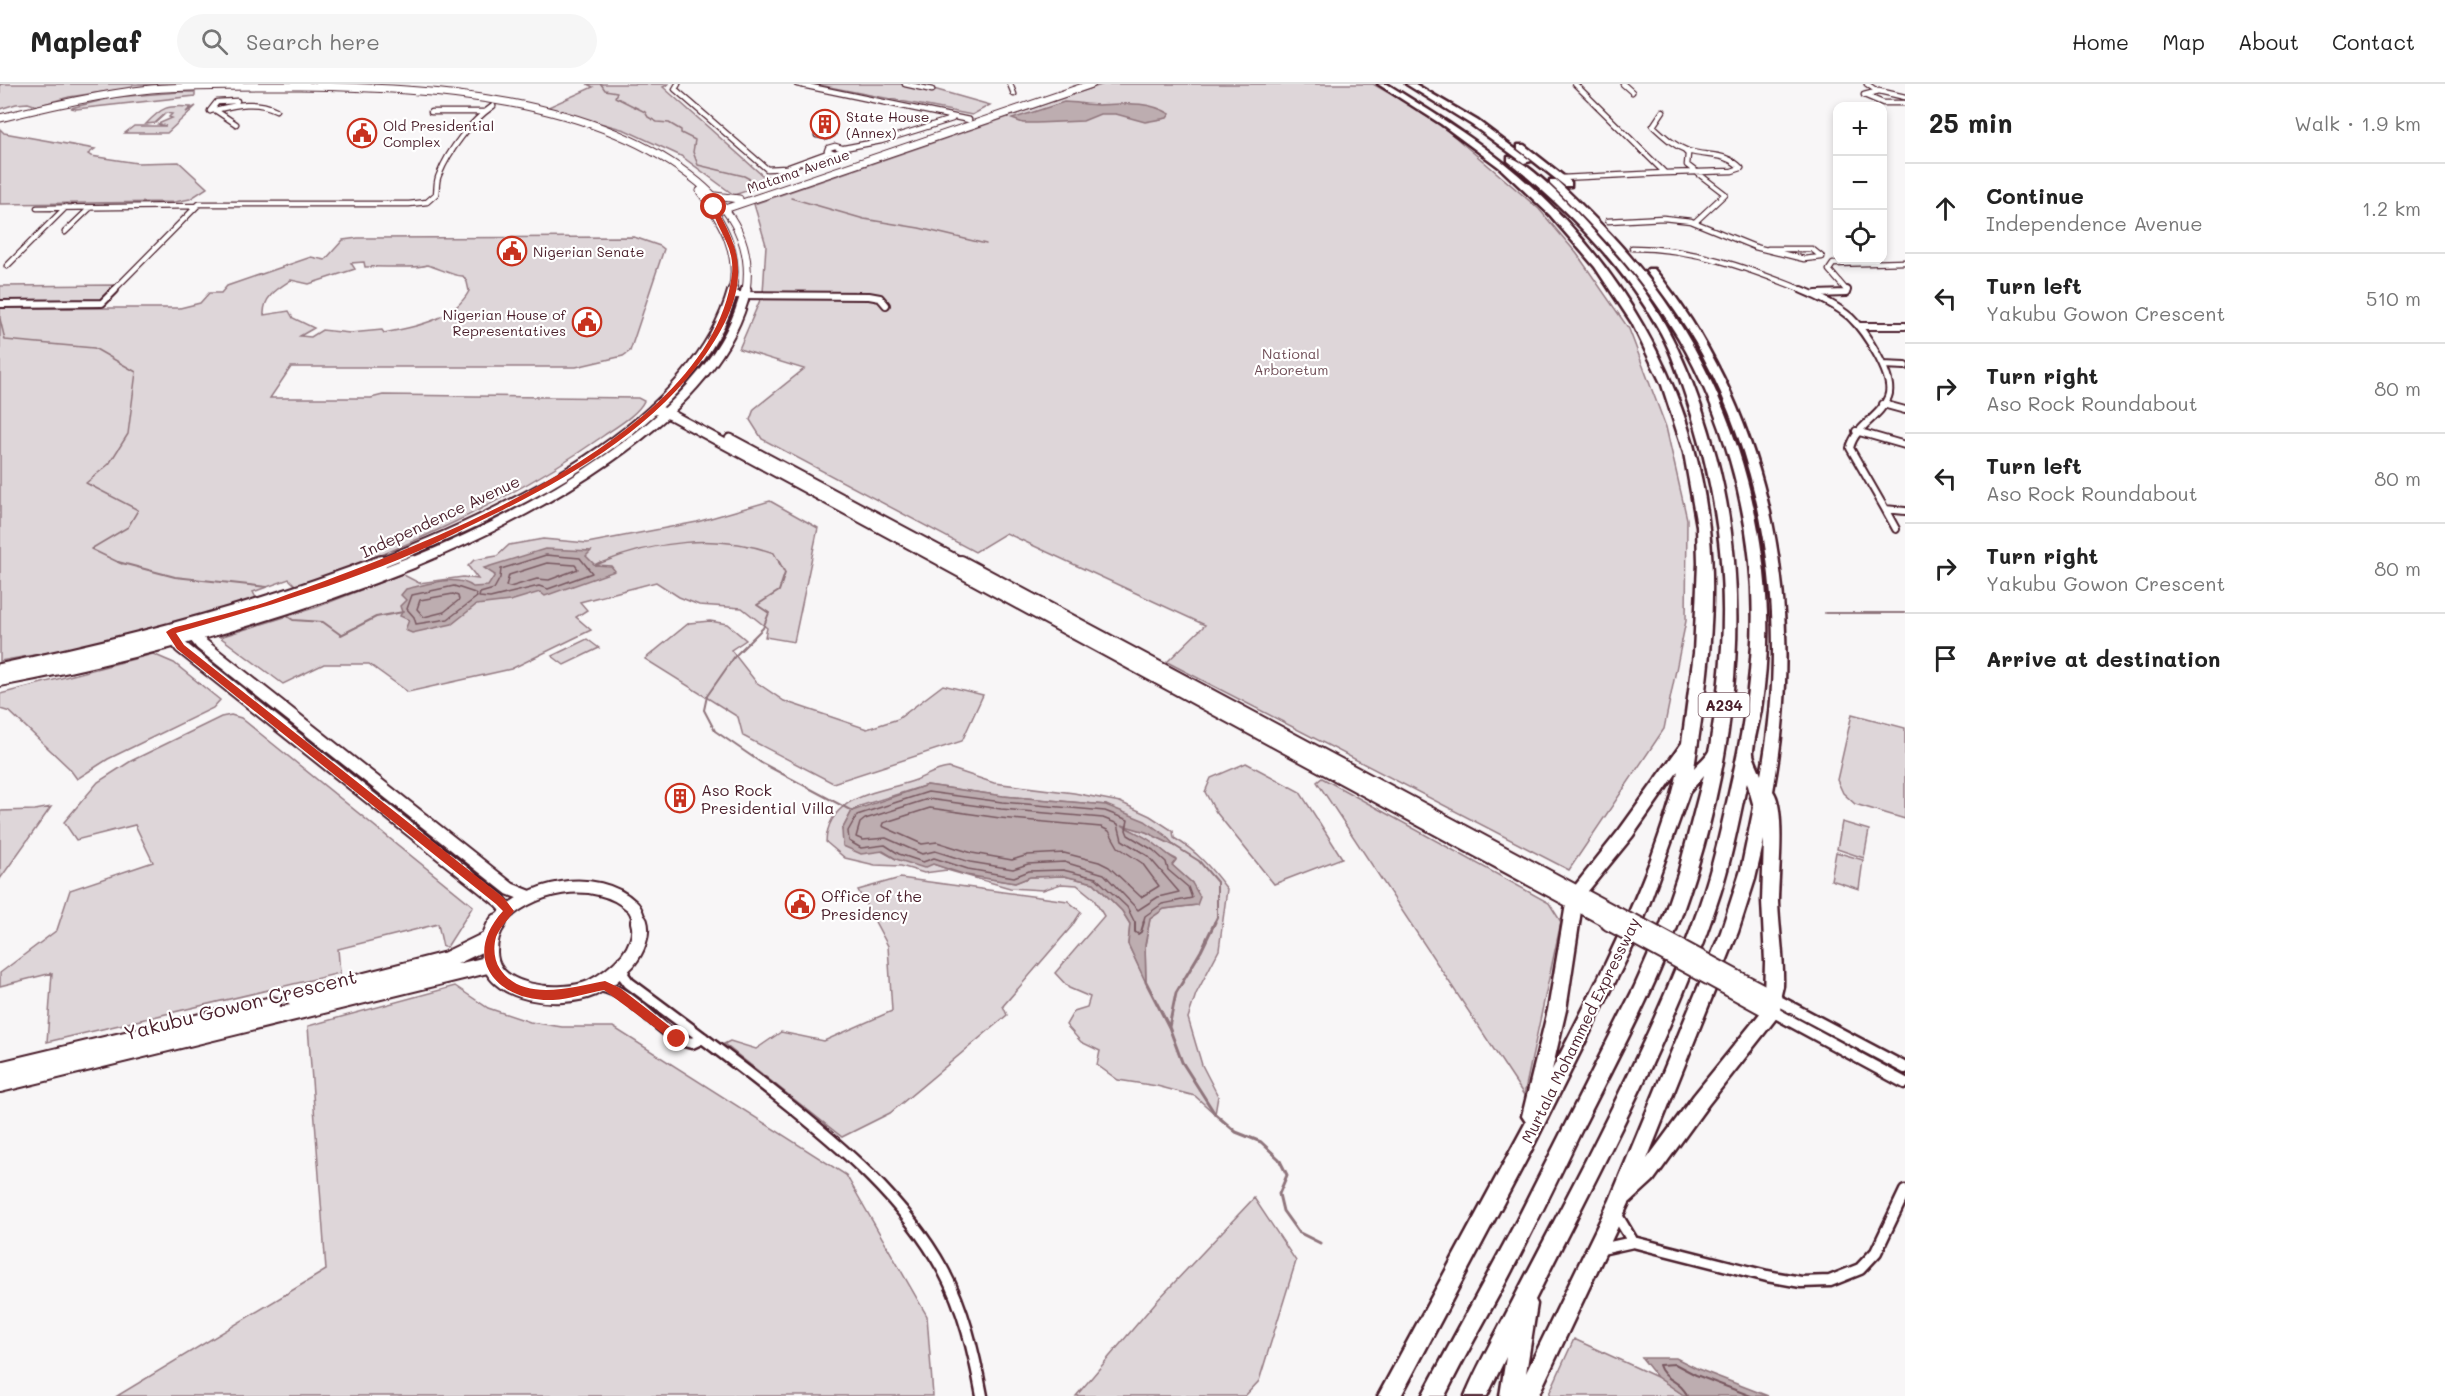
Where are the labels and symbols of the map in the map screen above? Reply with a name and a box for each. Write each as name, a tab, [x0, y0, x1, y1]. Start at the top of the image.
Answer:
place label: State House (Annex)	[846, 107, 929, 142]
building icon: State House (Annex)	[809, 108, 841, 140]
place label: Old Presidential Complex	[383, 116, 494, 151]
public building icon: Old Presidential Complex	[346, 117, 378, 149]
street label: Matama Avenue	[744, 145, 852, 197]
route start	[700, 193, 726, 219]
public building icon: Nigerian Senate	[496, 235, 528, 267]
place label: Nigerian Senate	[533, 242, 645, 261]
place label: Nigerian House of Representatives	[443, 305, 567, 340]
public building icon: Nigerian House of Representatives	[571, 306, 603, 338]
park label: National Arboretum	[1254, 344, 1328, 379]
street label: Independence Avenue	[357, 470, 523, 562]
road number: A234	[1698, 693, 1750, 717]
place label: Aso Rock Presidential Villa	[701, 779, 835, 818]
building icon: Aso Rock Presidential Villa	[664, 782, 696, 814]
place label: Office of the Presidency	[821, 885, 922, 924]
public building icon: Office of the Presidency	[784, 888, 816, 920]
street label: Murtala Mohammed Expressway	[1516, 914, 1644, 1146]
street label: Yakubu Gowon Crescent	[121, 962, 359, 1046]
route end	[663, 1025, 689, 1051]

